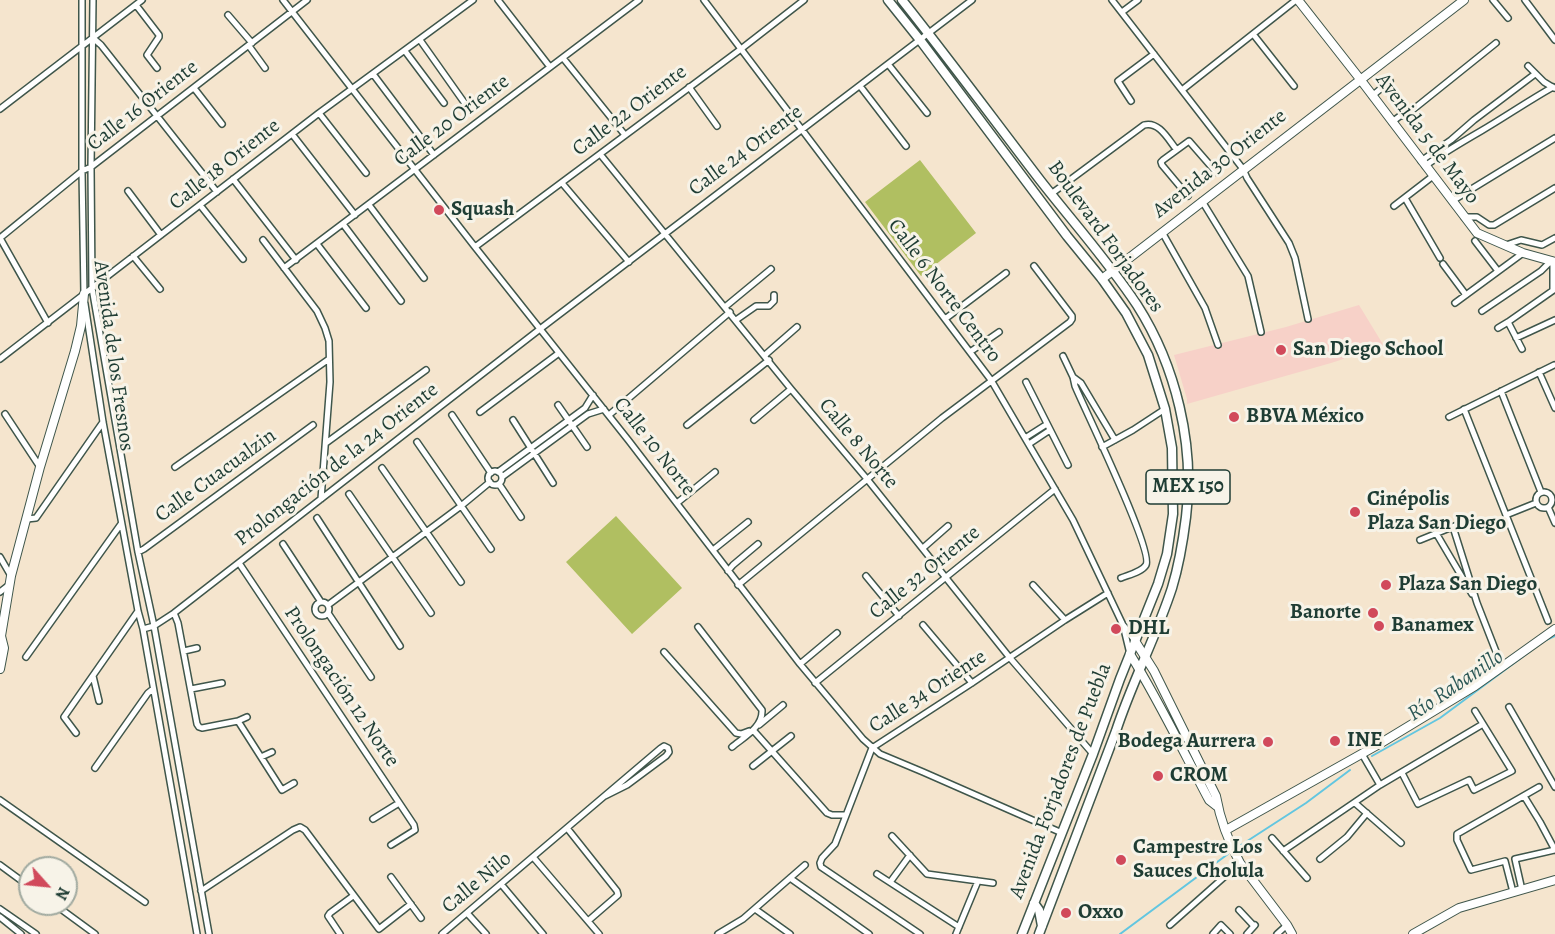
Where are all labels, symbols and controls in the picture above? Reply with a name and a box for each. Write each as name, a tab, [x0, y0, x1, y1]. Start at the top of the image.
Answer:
street label: Calle 16 Oriente	[83, 55, 203, 157]
street label: Calle 22 Oriente	[568, 60, 692, 162]
street label: Calle 20 Oriente	[389, 69, 515, 173]
street label: Avenida 5 de Mayo	[1370, 69, 1484, 209]
street label: Calle 24 Oriente	[684, 100, 808, 202]
street label: Avenida 30 Oriente	[1148, 104, 1292, 224]
street label: Calle 18 Oriente	[164, 114, 286, 216]
street label: Boulevard Forjadores	[1041, 156, 1169, 318]
place label: Squash	[451, 197, 514, 223]
marker: Squash	[432, 203, 446, 217]
street label: Calle 6 Norte Centro	[882, 214, 1006, 368]
street label: Avenida de los Fresnos	[87, 259, 139, 453]
place label: San Diego School	[1293, 337, 1443, 363]
marker: San Diego School	[1274, 343, 1288, 357]
street label: Prolongación de la 24 Oriente	[230, 378, 444, 552]
street label: Calle 10 Norte	[608, 392, 700, 502]
street label: Calle 8 Norte	[813, 394, 903, 494]
place label: BBVA México	[1246, 404, 1364, 430]
marker: BBVA México	[1227, 410, 1241, 424]
street label: Calle Cuacualzin	[151, 424, 281, 528]
road number: MEX 150	[1146, 470, 1230, 504]
place label: Cinépolis Plaza San Diego	[1367, 487, 1506, 537]
marker: Cinépolis Plaza San Diego	[1348, 505, 1362, 519]
street label: Calle 32 Oriente	[864, 521, 986, 625]
place label: Plaza San Diego	[1398, 572, 1537, 598]
marker: Plaza San Diego	[1379, 578, 1393, 592]
place label: Banorte	[1290, 600, 1361, 626]
street label: Prolongación 12 Norte	[278, 602, 404, 772]
marker: Banorte	[1366, 606, 1380, 620]
place label: Banamex	[1391, 613, 1474, 639]
place label: DHL	[1128, 616, 1169, 642]
marker: Banamex	[1372, 619, 1386, 633]
marker: DHL	[1109, 622, 1123, 636]
water label: Río Rabanillo	[1403, 644, 1509, 728]
street label: Calle 34 Oriente	[865, 645, 991, 739]
street label: Avenida Forjadores de Puebla	[1004, 660, 1118, 902]
place label: INE	[1347, 728, 1382, 754]
place label: Bodega Aurrera	[1118, 729, 1256, 755]
marker: INE	[1328, 734, 1342, 748]
marker: Bodega Aurrera	[1261, 735, 1275, 749]
place label: CROM	[1170, 763, 1228, 789]
marker: CROM	[1151, 769, 1165, 783]
place label: Campestre Los Sauces Cholula	[1133, 835, 1264, 885]
street label: Calle Nilo	[437, 847, 517, 919]
marker: Campestre Los Sauces Cholula	[1114, 853, 1128, 867]
north arrow	[18, 856, 78, 916]
text: N	[50, 883, 75, 903]
place label: Oxxo	[1078, 900, 1123, 926]
marker: Oxxo	[1059, 906, 1073, 920]

